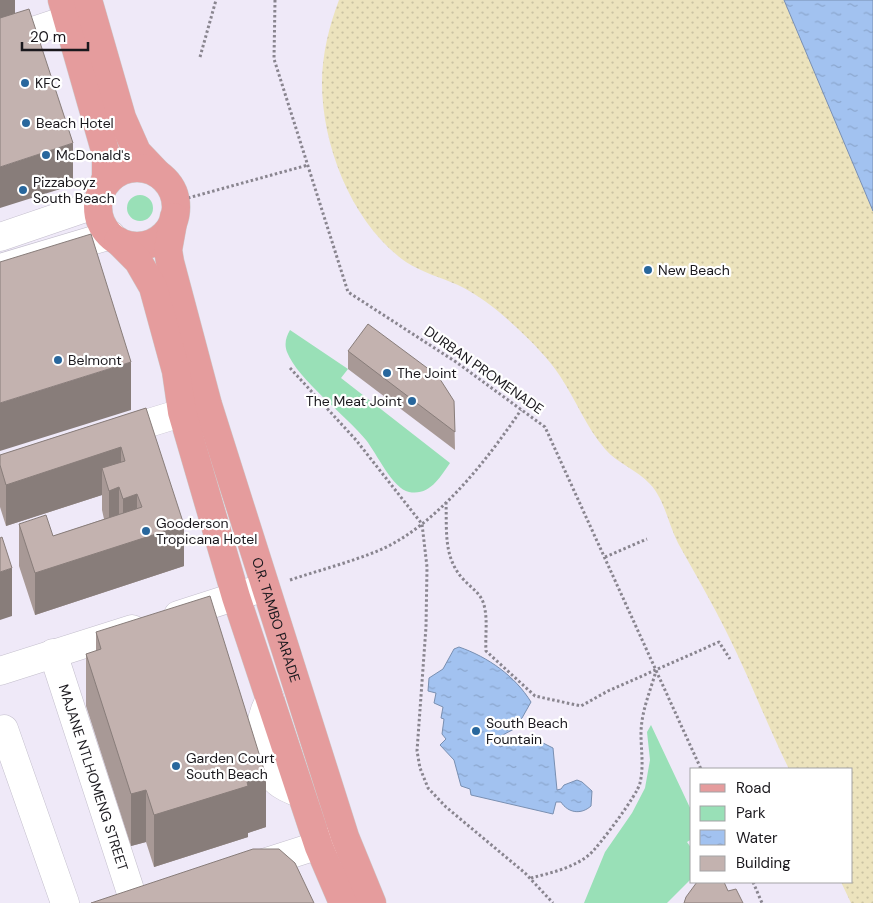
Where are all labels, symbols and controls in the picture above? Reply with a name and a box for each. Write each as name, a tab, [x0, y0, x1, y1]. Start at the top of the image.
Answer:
scale bar	[22, 20, 89, 52]
text: 20 m	[30, 27, 66, 47]
place label: KFC	[35, 74, 61, 92]
marker: KFC	[19, 77, 31, 89]
place label: Beach Hotel	[36, 114, 114, 132]
marker: Beach Hotel	[20, 117, 32, 129]
place label: McDonald's	[56, 146, 131, 164]
marker: McDonald's	[40, 149, 52, 161]
place label: Pizzaboyz South Beach	[33, 173, 115, 207]
marker: Pizzaboyz South Beach	[17, 184, 29, 196]
place label: New Beach	[658, 261, 730, 279]
marker: New Beach	[642, 264, 654, 276]
street label: DURBAN PROMENADE	[421, 322, 547, 418]
place label: Belmont	[68, 351, 122, 369]
marker: Belmont	[52, 354, 64, 366]
place label: The Joint	[397, 364, 457, 382]
marker: The Joint	[381, 367, 393, 379]
place label: The Meat Joint	[306, 392, 402, 410]
marker: The Meat Joint	[406, 395, 418, 407]
place label: Gooderson Tropicana Hotel	[156, 514, 257, 548]
marker: Gooderson Tropicana Hotel	[140, 525, 152, 537]
street label: O.R. TAMBO PARADE	[248, 555, 304, 685]
street label: MAJANE NTLHOMENG STREET	[55, 682, 132, 873]
place label: South Beach Fountain	[486, 714, 568, 748]
marker: South Beach Fountain	[470, 725, 482, 737]
place label: Garden Court South Beach	[186, 749, 275, 783]
marker: Garden Court South Beach	[170, 760, 182, 772]
legend	[690, 768, 853, 883]
text: Road	[736, 778, 771, 798]
text: Park	[736, 803, 766, 823]
text: Water	[736, 828, 778, 848]
text: Building	[736, 853, 791, 873]

